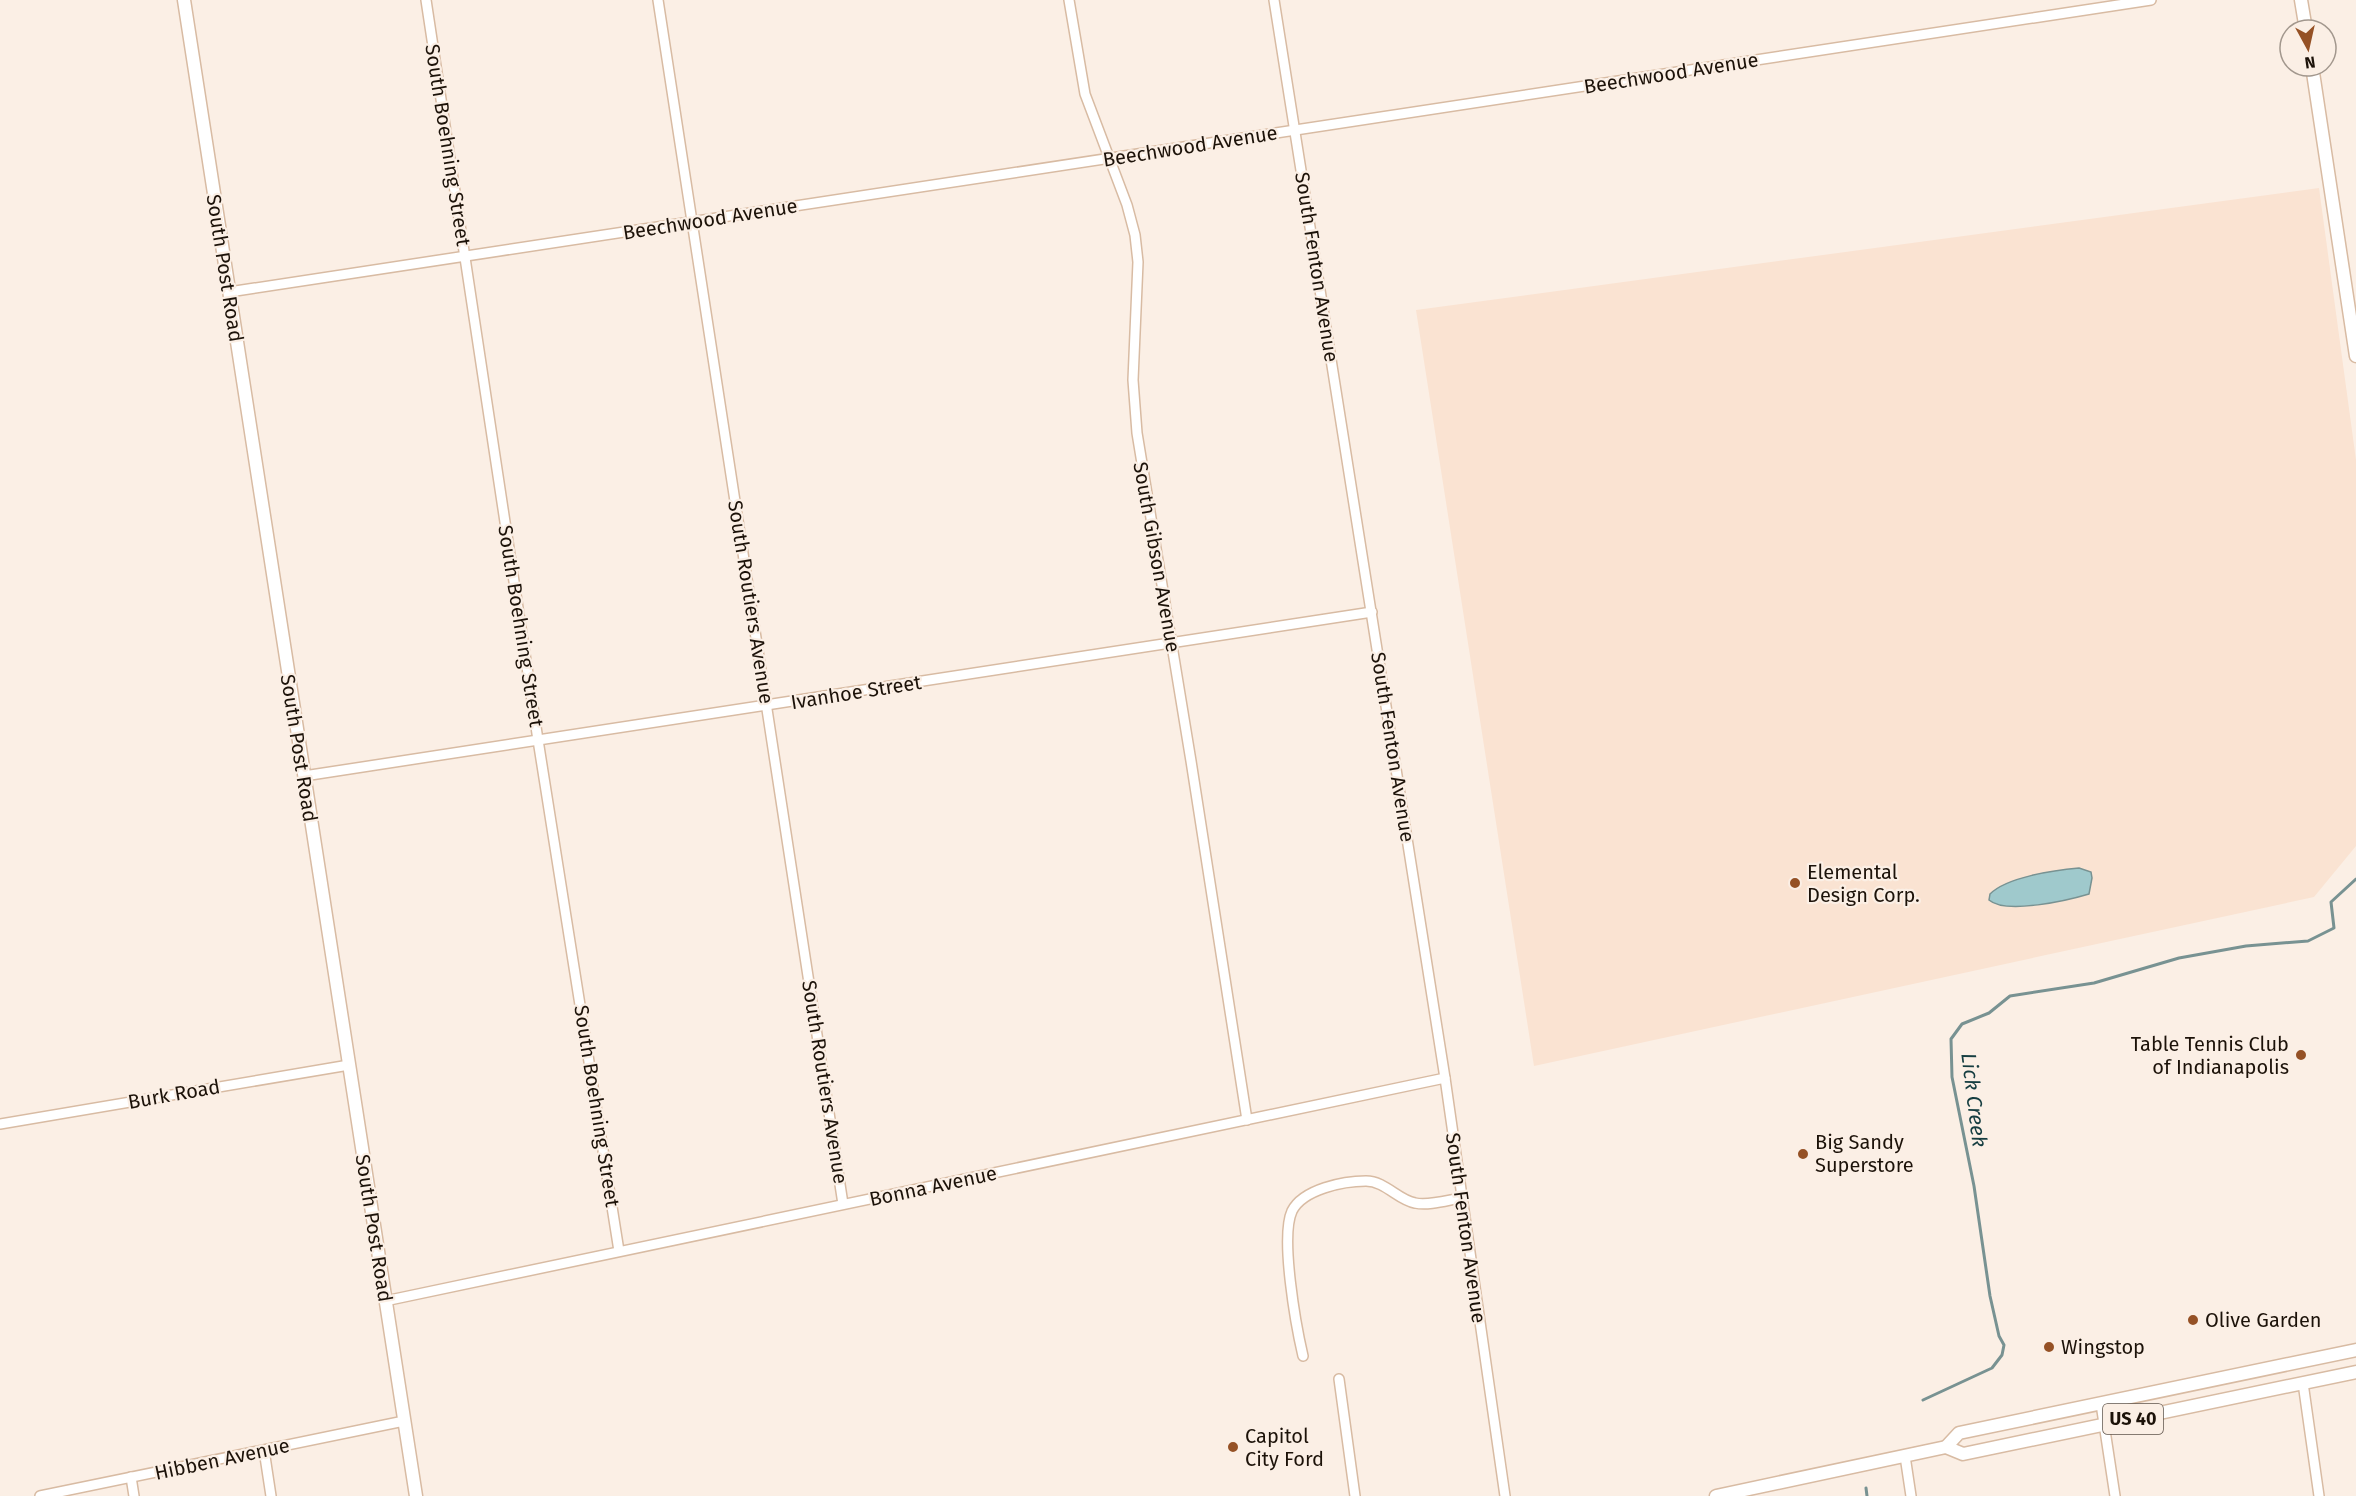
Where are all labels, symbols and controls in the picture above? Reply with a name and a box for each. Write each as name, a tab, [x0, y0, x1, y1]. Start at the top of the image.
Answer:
north arrow	[2278, 18, 2338, 78]
street label: South Boehning Street	[420, 42, 476, 248]
street label: Beechwood Avenue	[1582, 47, 1760, 99]
text: N	[2303, 52, 2317, 73]
street label: Beechwood Avenue	[1101, 120, 1279, 172]
street label: South Fenton Avenue	[1290, 170, 1344, 364]
street label: South Post Road	[201, 192, 249, 344]
street label: Beechwood Avenue	[621, 193, 799, 245]
street label: South Gibson Avenue	[1128, 460, 1186, 654]
street label: South Routiers Avenue	[723, 498, 779, 706]
street label: South Boehning Street	[493, 523, 549, 729]
street label: South Fenton Avenue	[1366, 650, 1420, 844]
street label: Ivanhoe Street	[789, 670, 924, 714]
street label: South Post Road	[275, 672, 323, 824]
place label: Elemental Design Corp.	[1807, 860, 1920, 907]
marker: Elemental Design Corp.	[1788, 876, 1802, 890]
street label: South Routiers Avenue	[797, 978, 853, 1186]
street label: South Boehning Street	[569, 1003, 625, 1209]
place label: Table Tennis Club of Indianapolis	[2131, 1032, 2289, 1079]
marker: Table Tennis Club of Indianapolis	[2294, 1048, 2308, 1062]
water label: Lick Creek	[1955, 1051, 1993, 1149]
street label: Burk Road	[126, 1074, 222, 1114]
place label: Big Sandy Superstore	[1815, 1130, 1914, 1177]
street label: South Fenton Avenue	[1441, 1131, 1491, 1325]
marker: Big Sandy Superstore	[1796, 1147, 1810, 1161]
street label: South Post Road	[350, 1152, 398, 1304]
street label: Bonna Avenue	[867, 1161, 999, 1211]
place label: Olive Garden	[2205, 1308, 2322, 1332]
marker: Olive Garden	[2186, 1313, 2200, 1327]
place label: Wingstop	[2061, 1335, 2145, 1359]
marker: Wingstop	[2042, 1340, 2056, 1354]
road number: US 40	[2103, 1404, 2163, 1434]
place label: Capitol City Ford	[1245, 1424, 1324, 1471]
street label: Hibben Avenue	[152, 1433, 292, 1485]
marker: Capitol City Ford	[1226, 1440, 1240, 1454]

